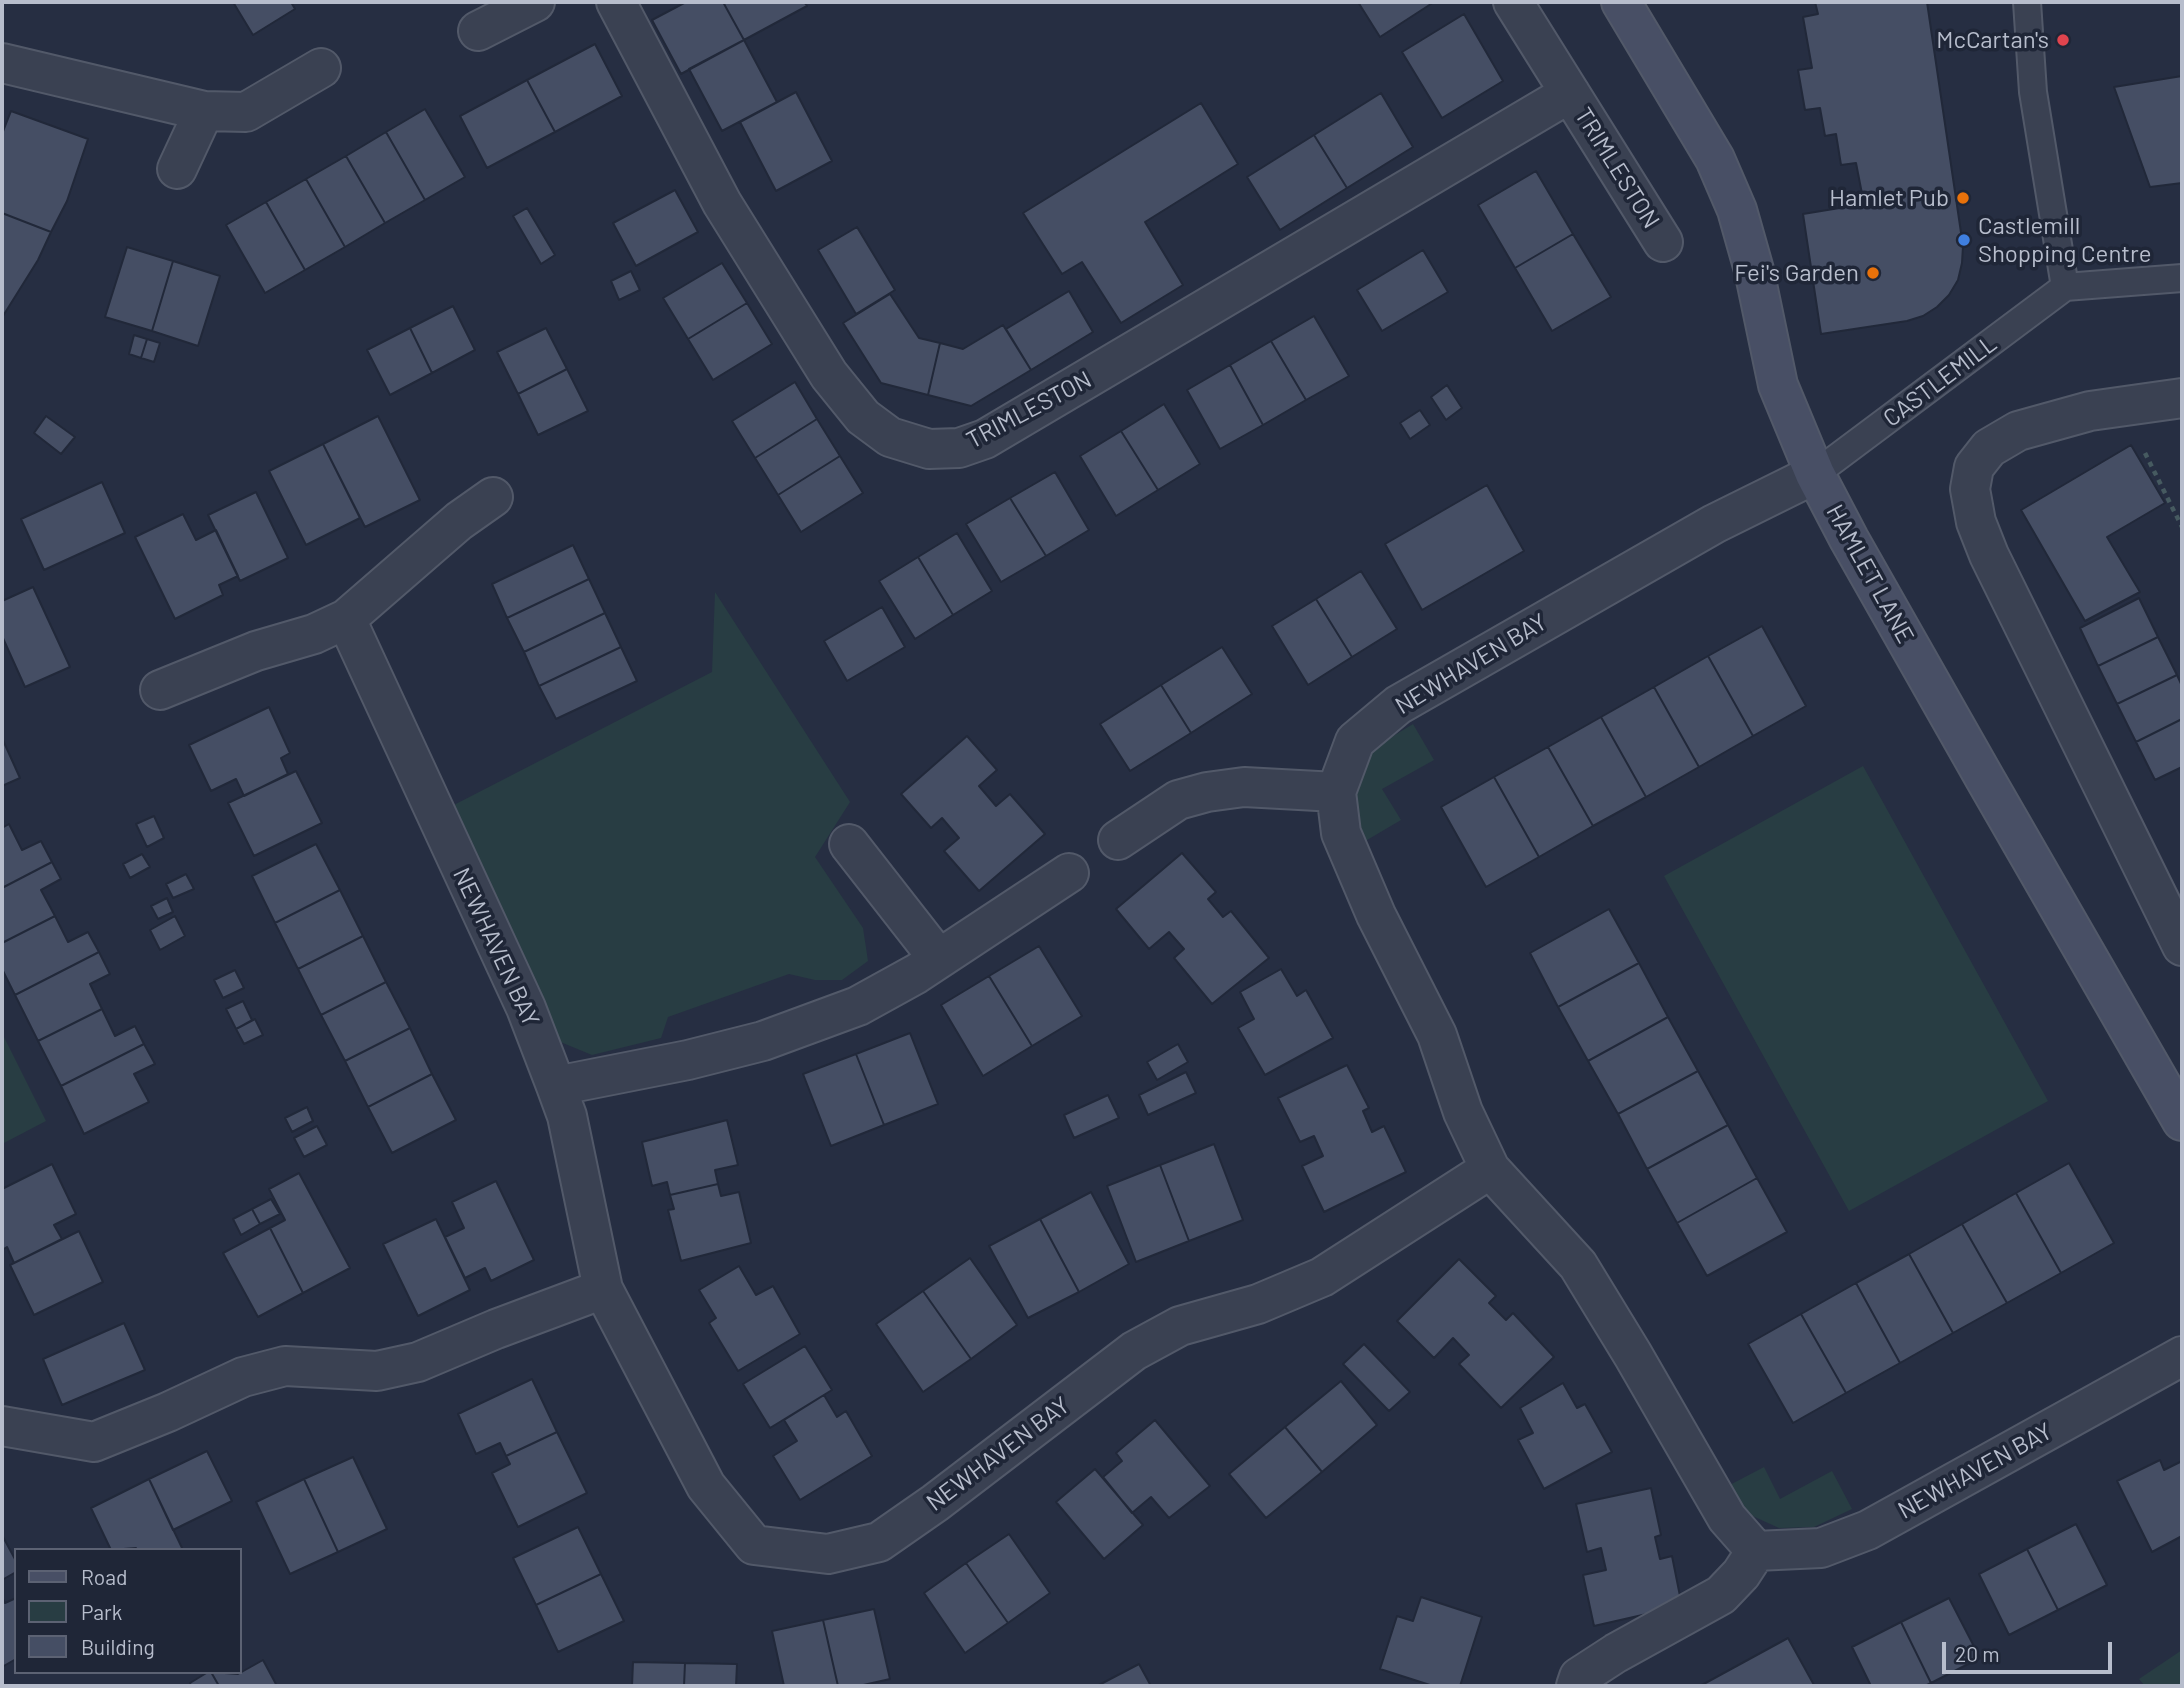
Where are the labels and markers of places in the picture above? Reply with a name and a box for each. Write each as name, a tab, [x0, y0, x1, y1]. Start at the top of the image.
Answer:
place label: McCartan's	[1936, 26, 2049, 54]
marker: McCartan's	[2055, 32, 2071, 48]
place label: Hamlet Pub	[1829, 184, 1949, 212]
marker: Hamlet Pub	[1955, 190, 1971, 206]
place label: Castlemill Shopping Centre	[1978, 212, 2151, 268]
marker: Castlemill Shopping Centre	[1956, 232, 1972, 248]
place label: Fei's Garden	[1734, 259, 1859, 287]
marker: Fei's Garden	[1865, 265, 1881, 281]

